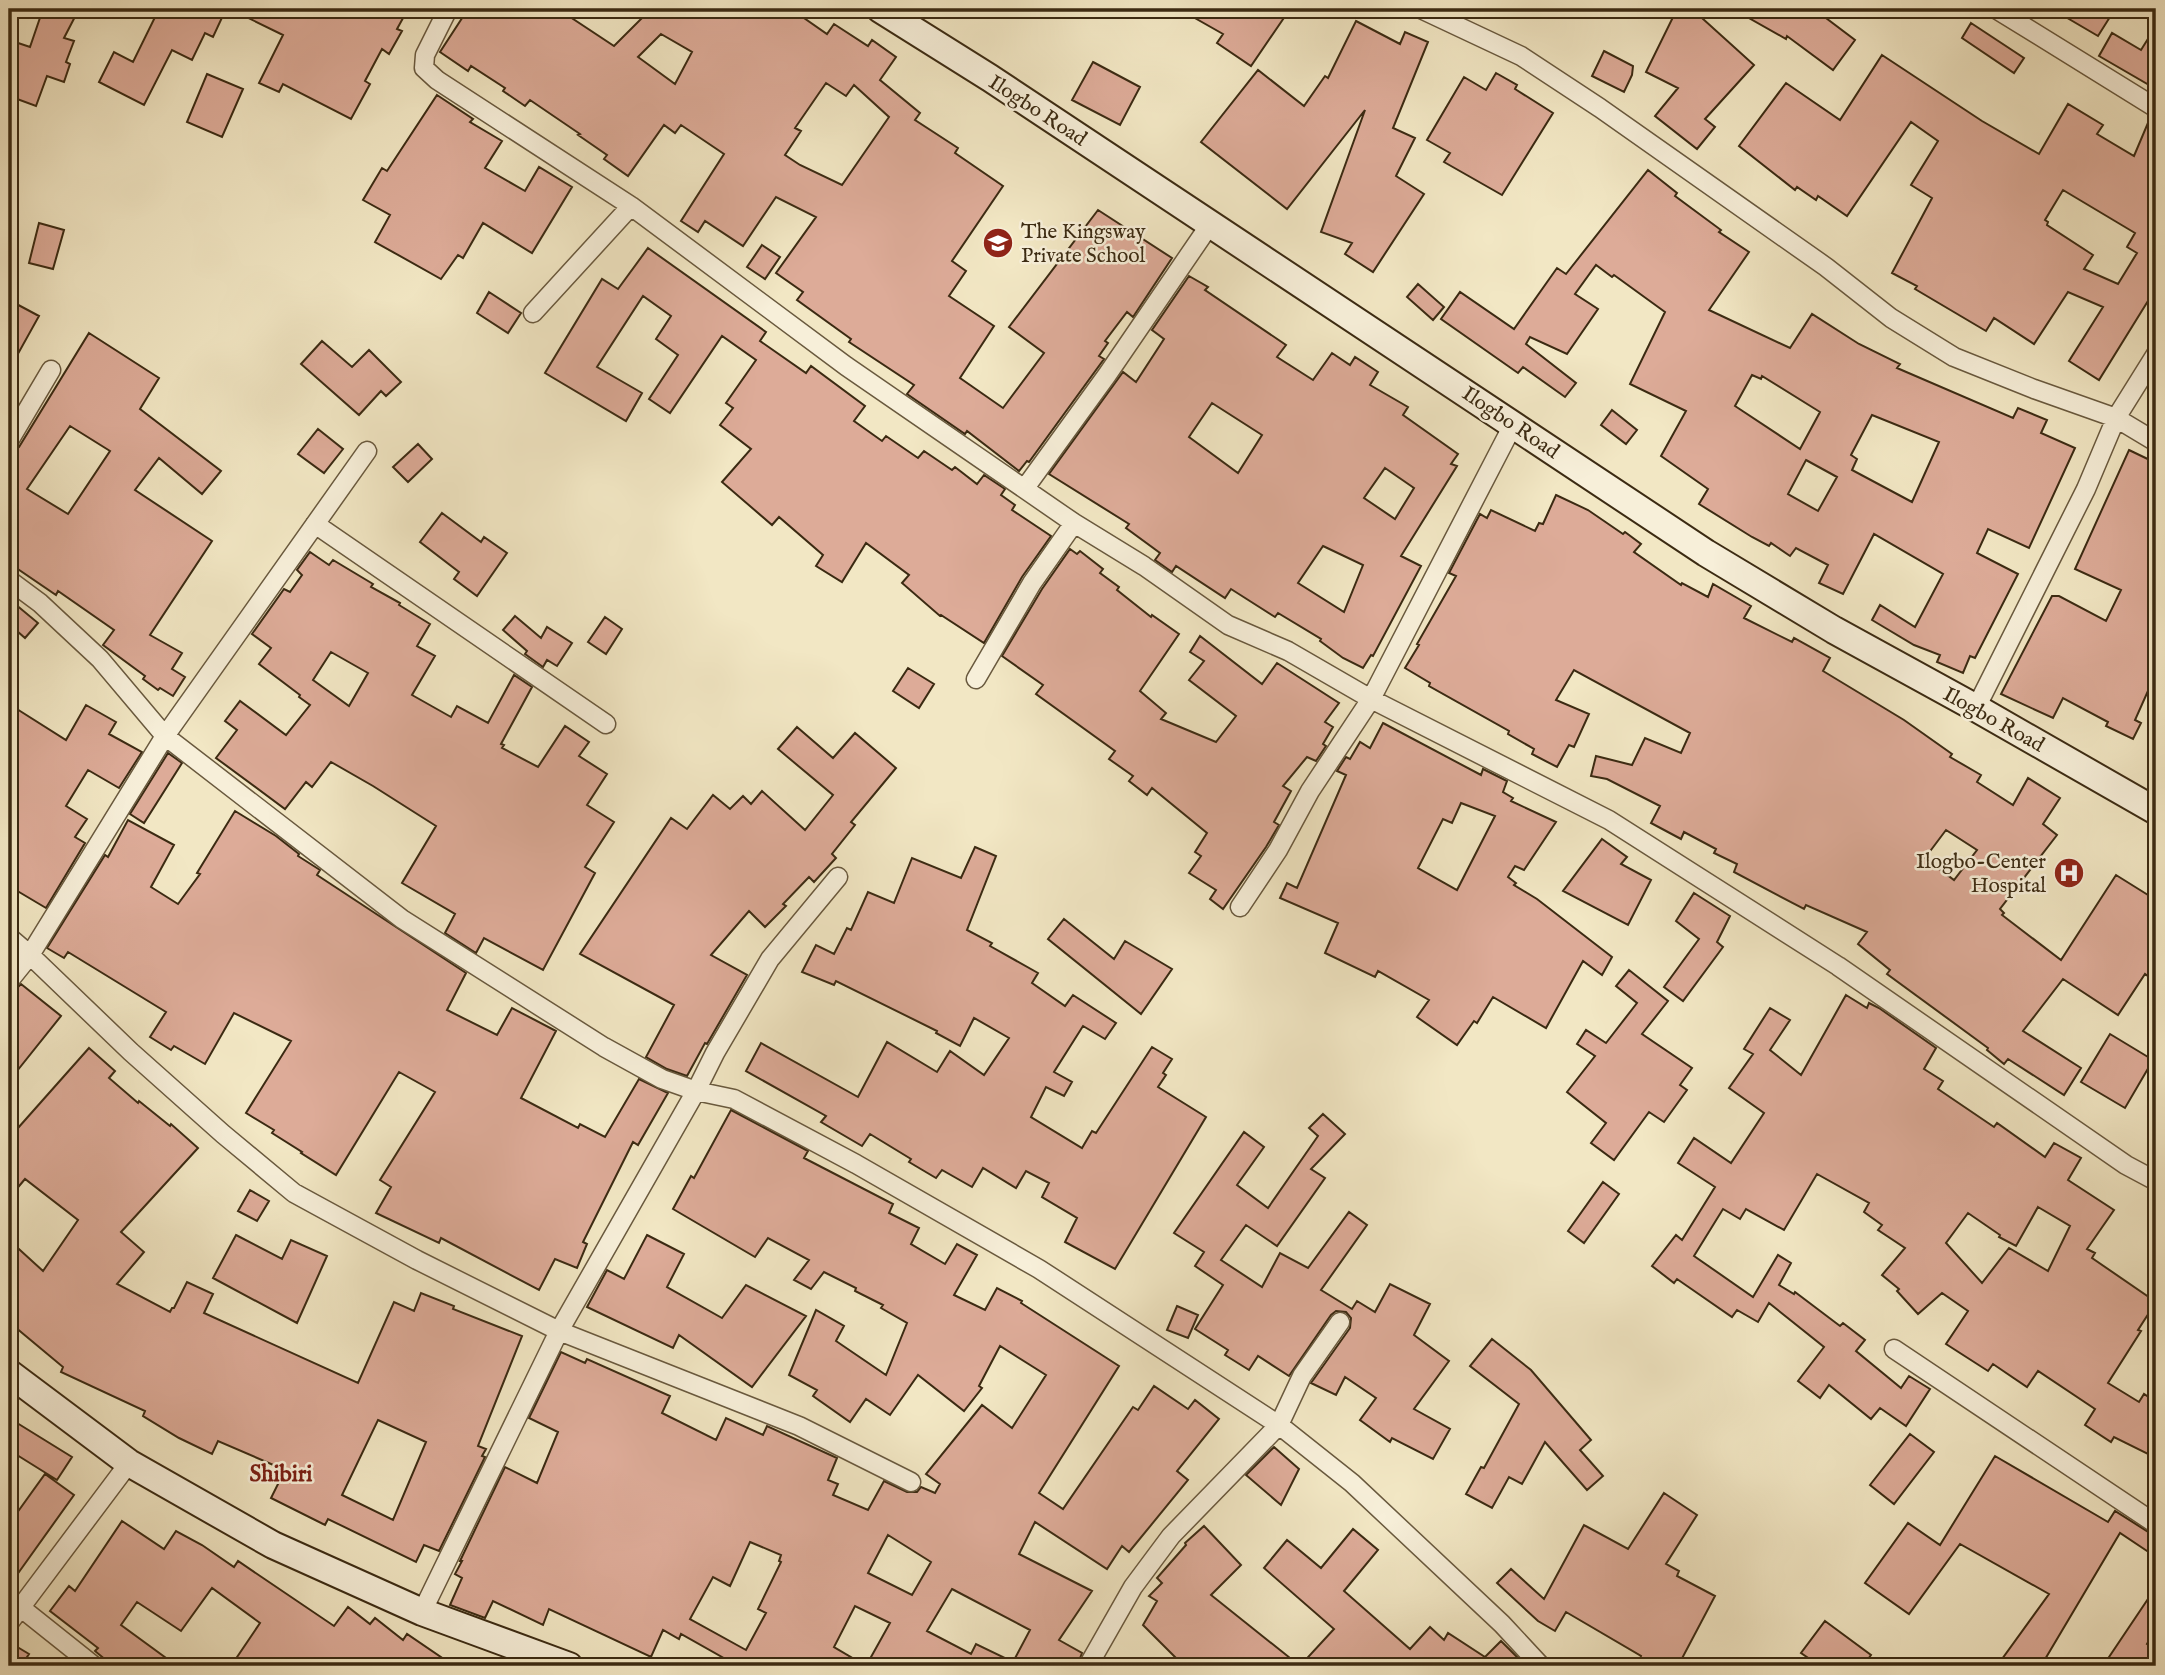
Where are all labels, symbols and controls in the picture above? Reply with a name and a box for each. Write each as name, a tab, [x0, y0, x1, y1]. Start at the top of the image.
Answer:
street label: Ilogbo Road	[983, 69, 1092, 154]
place label: The Kingsway Private School	[1021, 219, 1146, 270]
school or university icon: The Kingsway Private School	[981, 226, 1015, 260]
street label: Ilogbo Road	[1456, 381, 1565, 466]
street label: Ilogbo Road	[1938, 681, 2049, 760]
place label: Ilogbo-Center Hospital	[1916, 849, 2046, 900]
hospital icon: Ilogbo-Center Hospital	[2052, 856, 2086, 890]
district label: Shibiri	[249, 1460, 313, 1489]

